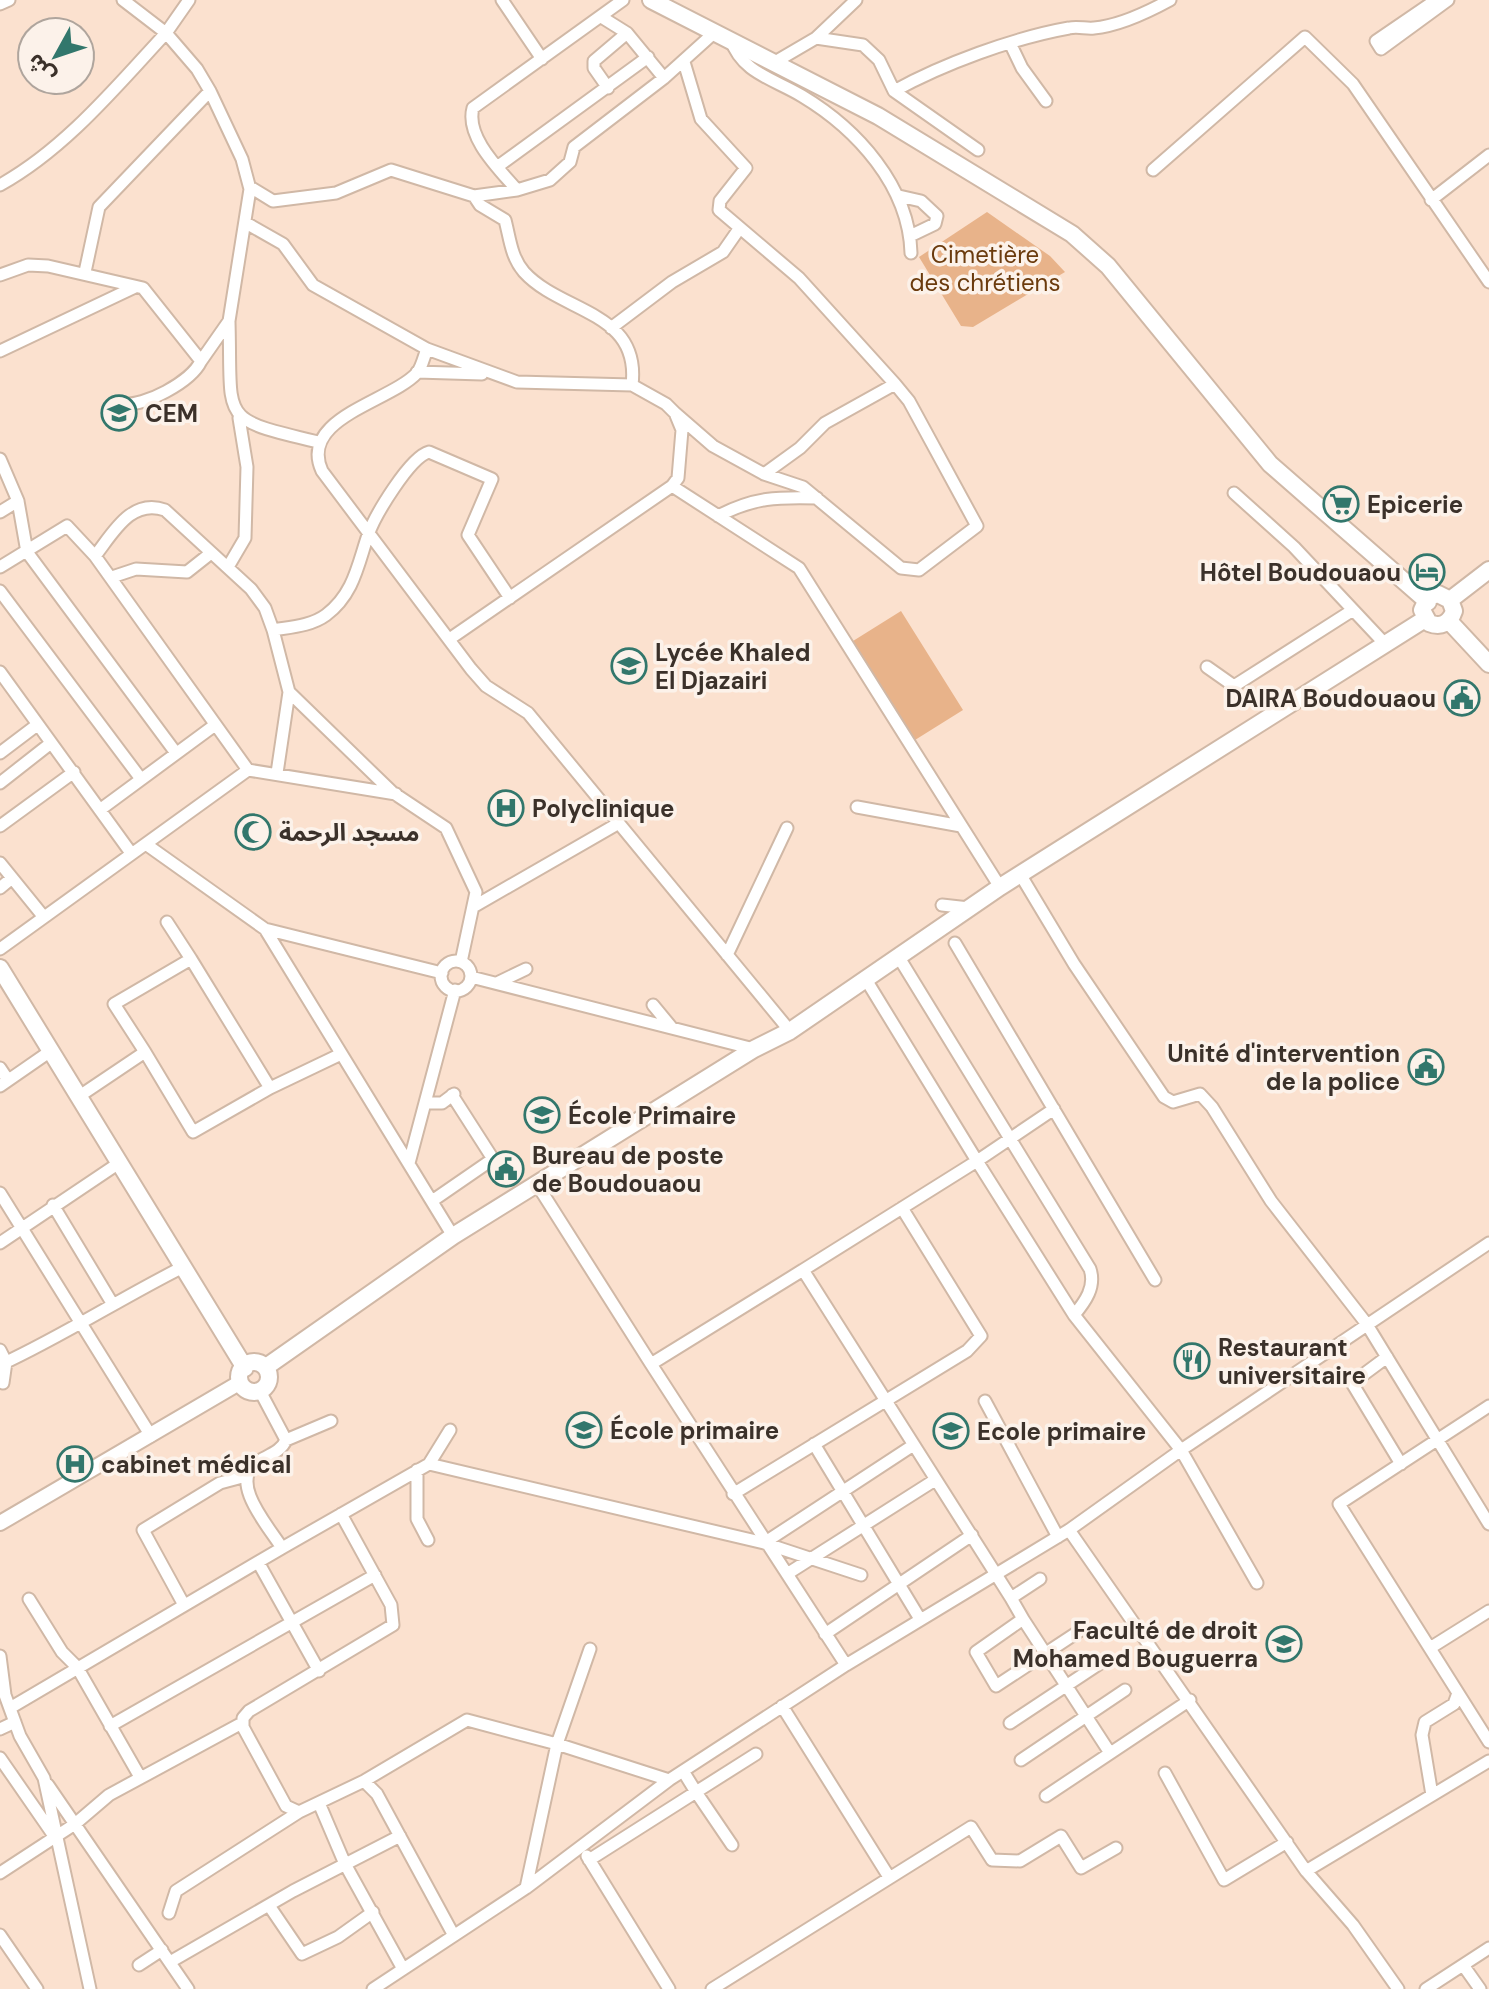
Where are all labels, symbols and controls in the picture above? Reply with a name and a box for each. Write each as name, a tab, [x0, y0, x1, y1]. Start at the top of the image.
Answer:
north arrow	[16, 16, 96, 96]
text: ش	[20, 48, 62, 89]
park label: Cimetière des chrétiens	[910, 239, 1060, 298]
school or university icon: CEM	[100, 394, 138, 432]
place label: CEM	[145, 398, 198, 429]
supermarket icon: Epicerie	[1322, 485, 1360, 523]
place label: Epicerie	[1367, 489, 1463, 520]
hotel icon: Hôtel Boudouaou	[1408, 553, 1446, 591]
place label: Hôtel Boudouaou	[1200, 557, 1401, 588]
place label: Lycée Khaled El Djazairi	[655, 637, 811, 696]
school or university icon: Lycée Khaled El Djazairi	[610, 647, 648, 685]
public building icon: DAIRA Boudouaou	[1443, 679, 1481, 717]
place label: DAIRA Boudouaou	[1225, 683, 1436, 714]
hospital icon: Polyclinique	[487, 789, 525, 827]
place label: Polyclinique	[532, 793, 675, 824]
mosque icon: مسجد الرحمة	[234, 813, 272, 851]
place label: مسجد الرحمة	[279, 817, 419, 848]
place label: Unité d'intervention de la police	[1167, 1038, 1400, 1097]
public building icon: Unité d'intervention de la police	[1407, 1048, 1445, 1086]
school or university icon: École Primaire	[523, 1096, 561, 1134]
place label: École Primaire	[568, 1099, 736, 1131]
place label: Bureau de poste de Boudouaou	[532, 1140, 724, 1199]
public building icon: Bureau de poste de Boudouaou	[487, 1150, 525, 1188]
place label: Restaurant universitaire	[1218, 1332, 1366, 1391]
restaurant icon: Restaurant universitaire	[1173, 1342, 1211, 1380]
school or university icon: École primaire	[565, 1411, 603, 1449]
school or university icon: Ecole primaire	[932, 1412, 970, 1450]
place label: École primaire	[610, 1414, 779, 1446]
place label: Ecole primaire	[977, 1416, 1146, 1447]
hospital icon: cabinet médical	[56, 1445, 94, 1483]
place label: cabinet médical	[101, 1449, 291, 1480]
place label: Faculté de droit Mohamed Bouguerra	[1013, 1615, 1258, 1674]
school or university icon: Faculté de droit Mohamed Bouguerra	[1265, 1625, 1303, 1663]

